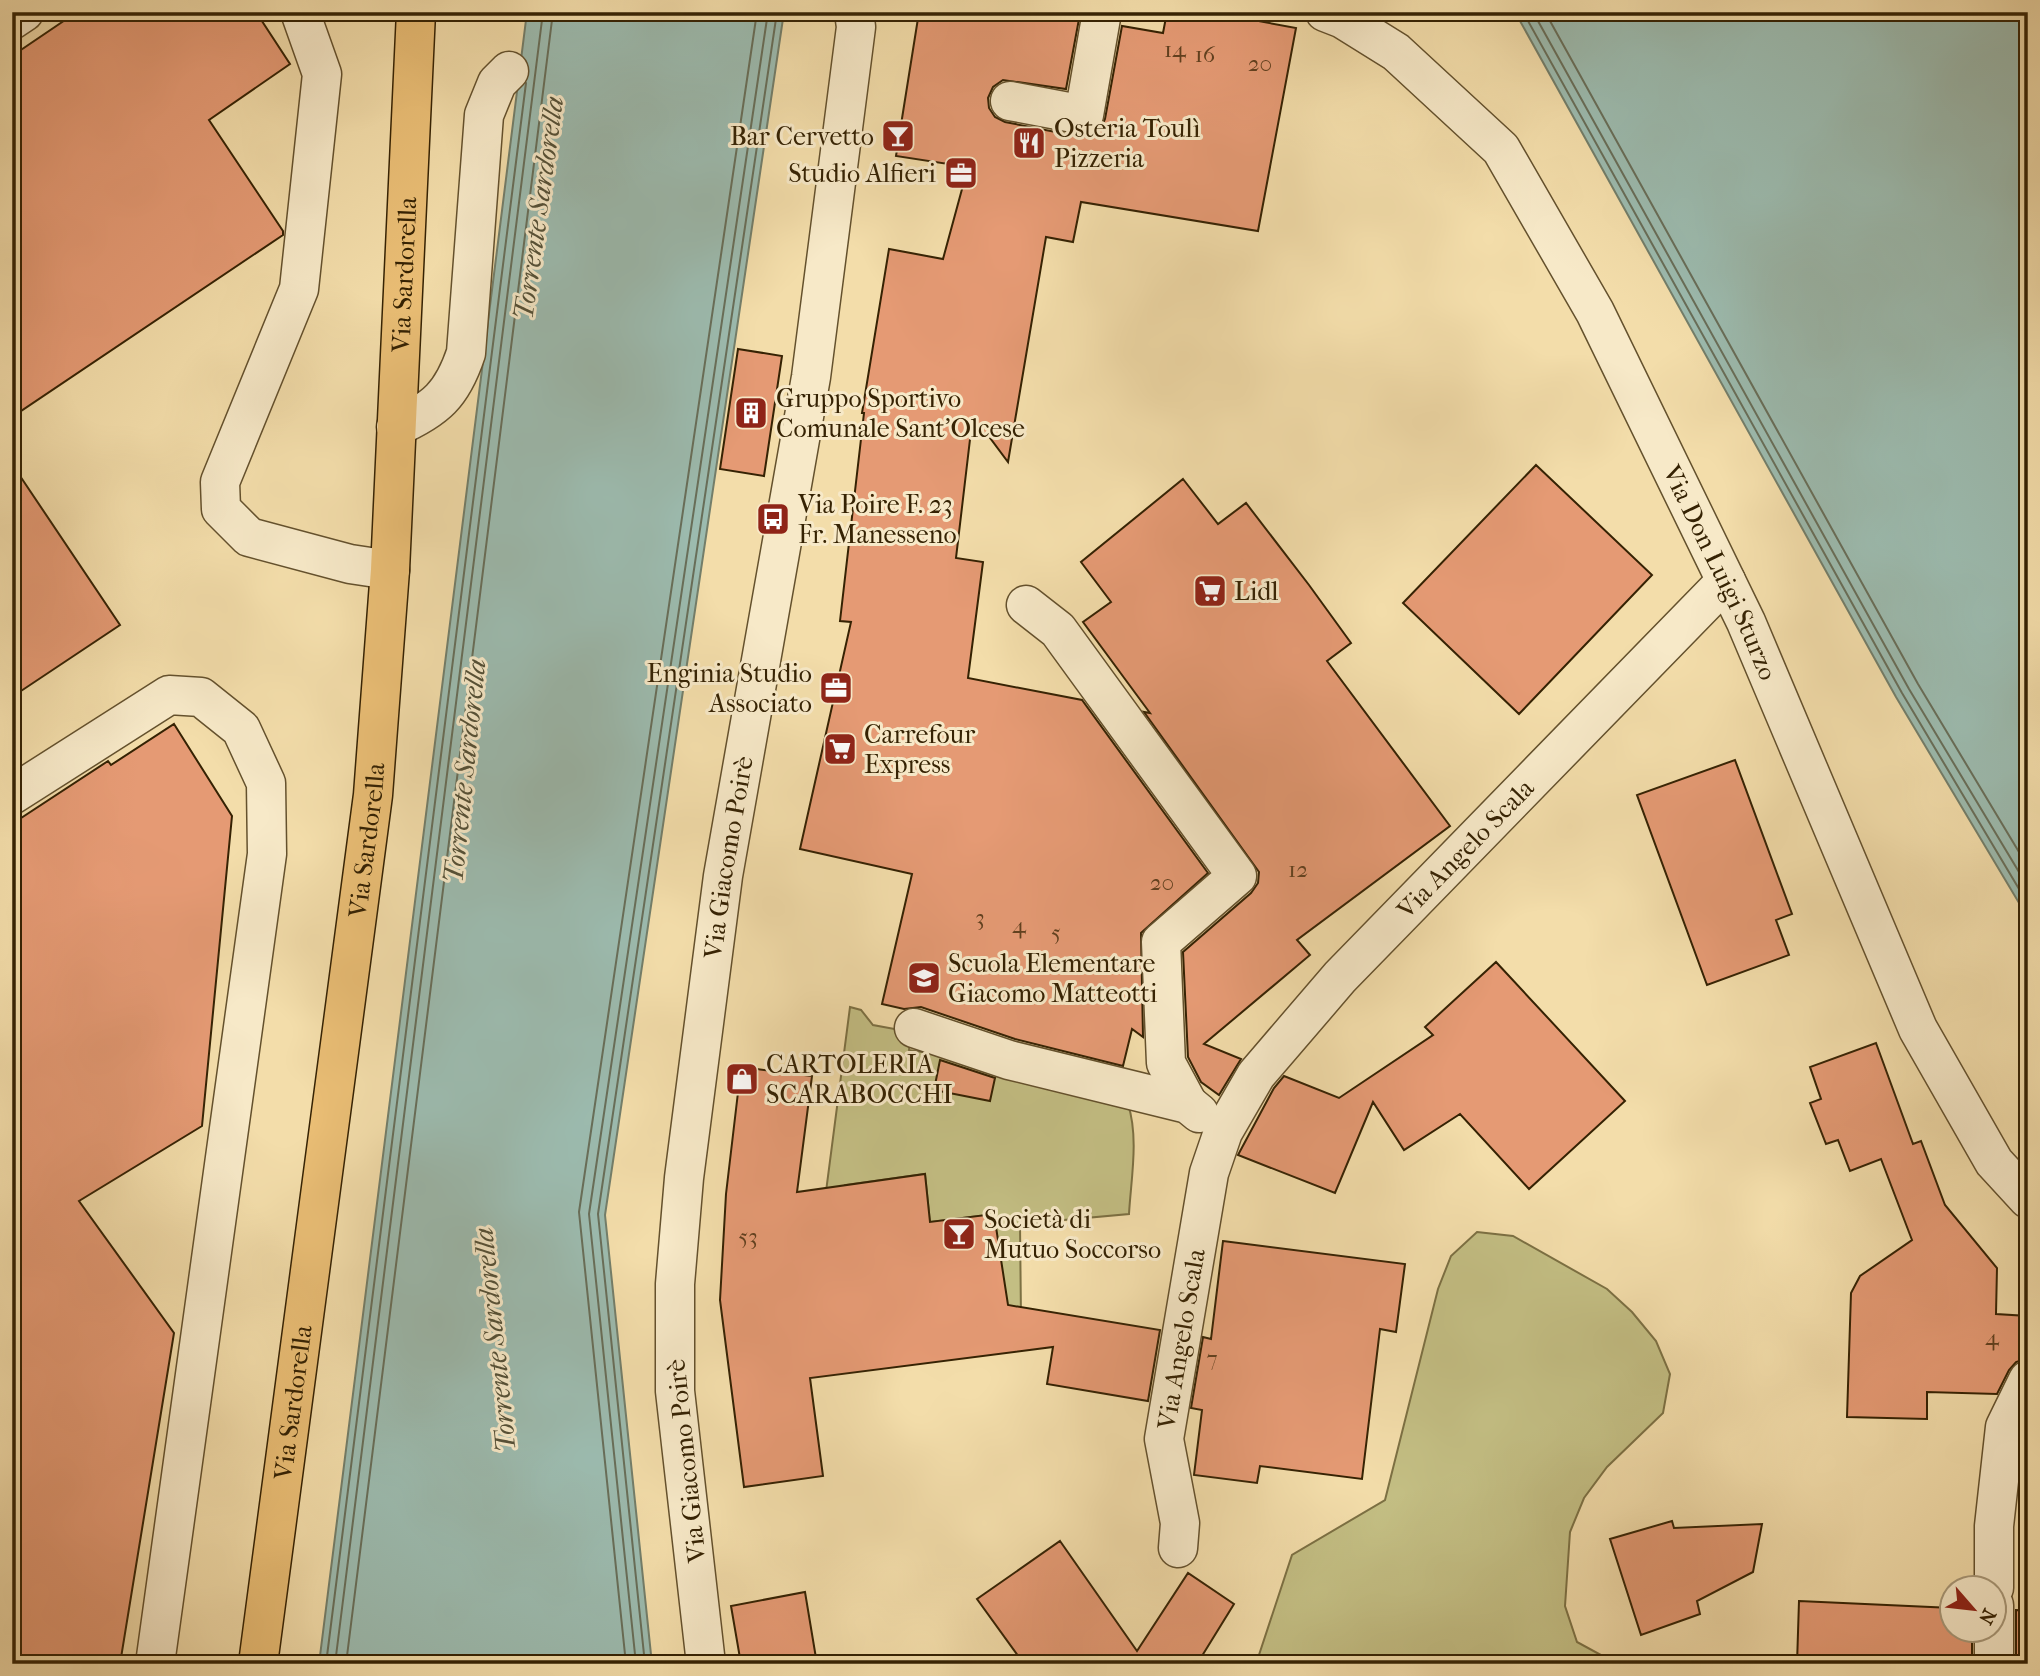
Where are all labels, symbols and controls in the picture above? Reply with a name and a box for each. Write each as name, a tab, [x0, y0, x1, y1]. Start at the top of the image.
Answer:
house number: 14	[1164, 36, 1187, 63]
house number: 16	[1195, 41, 1216, 68]
house number: 20	[1248, 50, 1272, 77]
water label: Torrente Sardorella	[506, 94, 571, 322]
place label: Osteria Toulì Pizzeria	[1054, 113, 1201, 174]
bar icon: Bar Cervetto	[879, 117, 917, 155]
place label: Bar Cervetto	[730, 121, 874, 152]
restaurant icon: Osteria Toulì Pizzeria	[1010, 124, 1048, 162]
office icon: Studio Alfieri	[942, 154, 980, 192]
place label: Studio Alfieri	[788, 158, 936, 189]
street label: Via Sardorella	[385, 195, 423, 354]
place label: Gruppo Sportivo Comunale Sant'Olcese	[776, 383, 1025, 444]
building icon: Gruppo Sportivo Comunale Sant'Olcese	[732, 394, 770, 432]
street label: Via Don Luigi Sturzo	[1656, 459, 1784, 685]
place label: Via Poire F. 23 Fr. Manesseno	[797, 489, 957, 550]
bus stop icon: Via Poire F. 23 Fr. Manesseno	[754, 500, 792, 538]
supermarket icon: Lidl	[1191, 572, 1229, 610]
place label: Lidl	[1234, 576, 1279, 607]
water label: Torrente Sardorella	[436, 657, 493, 885]
place label: Enginia Studio Associato	[647, 658, 812, 719]
office icon: Enginia Studio Associato	[817, 669, 855, 707]
place label: Carrefour Express	[864, 719, 975, 780]
supermarket icon: Carrefour Express	[821, 730, 859, 768]
street label: Via Giacomo Poirè	[697, 753, 760, 961]
street label: Via Sardorella	[342, 761, 391, 920]
street label: Via Angelo Scala	[1390, 772, 1541, 926]
house number: 12	[1288, 856, 1308, 883]
house number: 20	[1150, 869, 1174, 896]
house number: 3	[975, 904, 985, 931]
house number: 4	[1012, 912, 1027, 939]
house number: 5	[1051, 919, 1061, 946]
place label: Scuola Elementare Giacomo Matteotti	[948, 948, 1158, 1009]
school or university icon: Scuola Elementare Giacomo Matteotti	[905, 959, 943, 997]
place label: CARTOLERIA SCARABOCCHI	[766, 1049, 953, 1110]
shop icon: CARTOLERIA SCARABOCCHI	[723, 1060, 761, 1098]
place label: Società di Mutuo Soccorso	[984, 1204, 1161, 1265]
bar icon: Società di Mutuo Soccorso	[940, 1215, 978, 1253]
house number: 53	[738, 1223, 758, 1250]
water label: Torrente Sardorella	[466, 1226, 523, 1454]
street label: Via Angelo Scala	[1151, 1245, 1212, 1433]
street label: Via Sardorella	[267, 1322, 319, 1483]
house number: 4	[1985, 1324, 2000, 1351]
house number: 7	[1206, 1345, 1218, 1372]
street label: Via Giacomo Poirè	[660, 1357, 713, 1565]
north arrow	[1938, 1574, 2008, 1644]
text: N	[1974, 1605, 2000, 1629]

